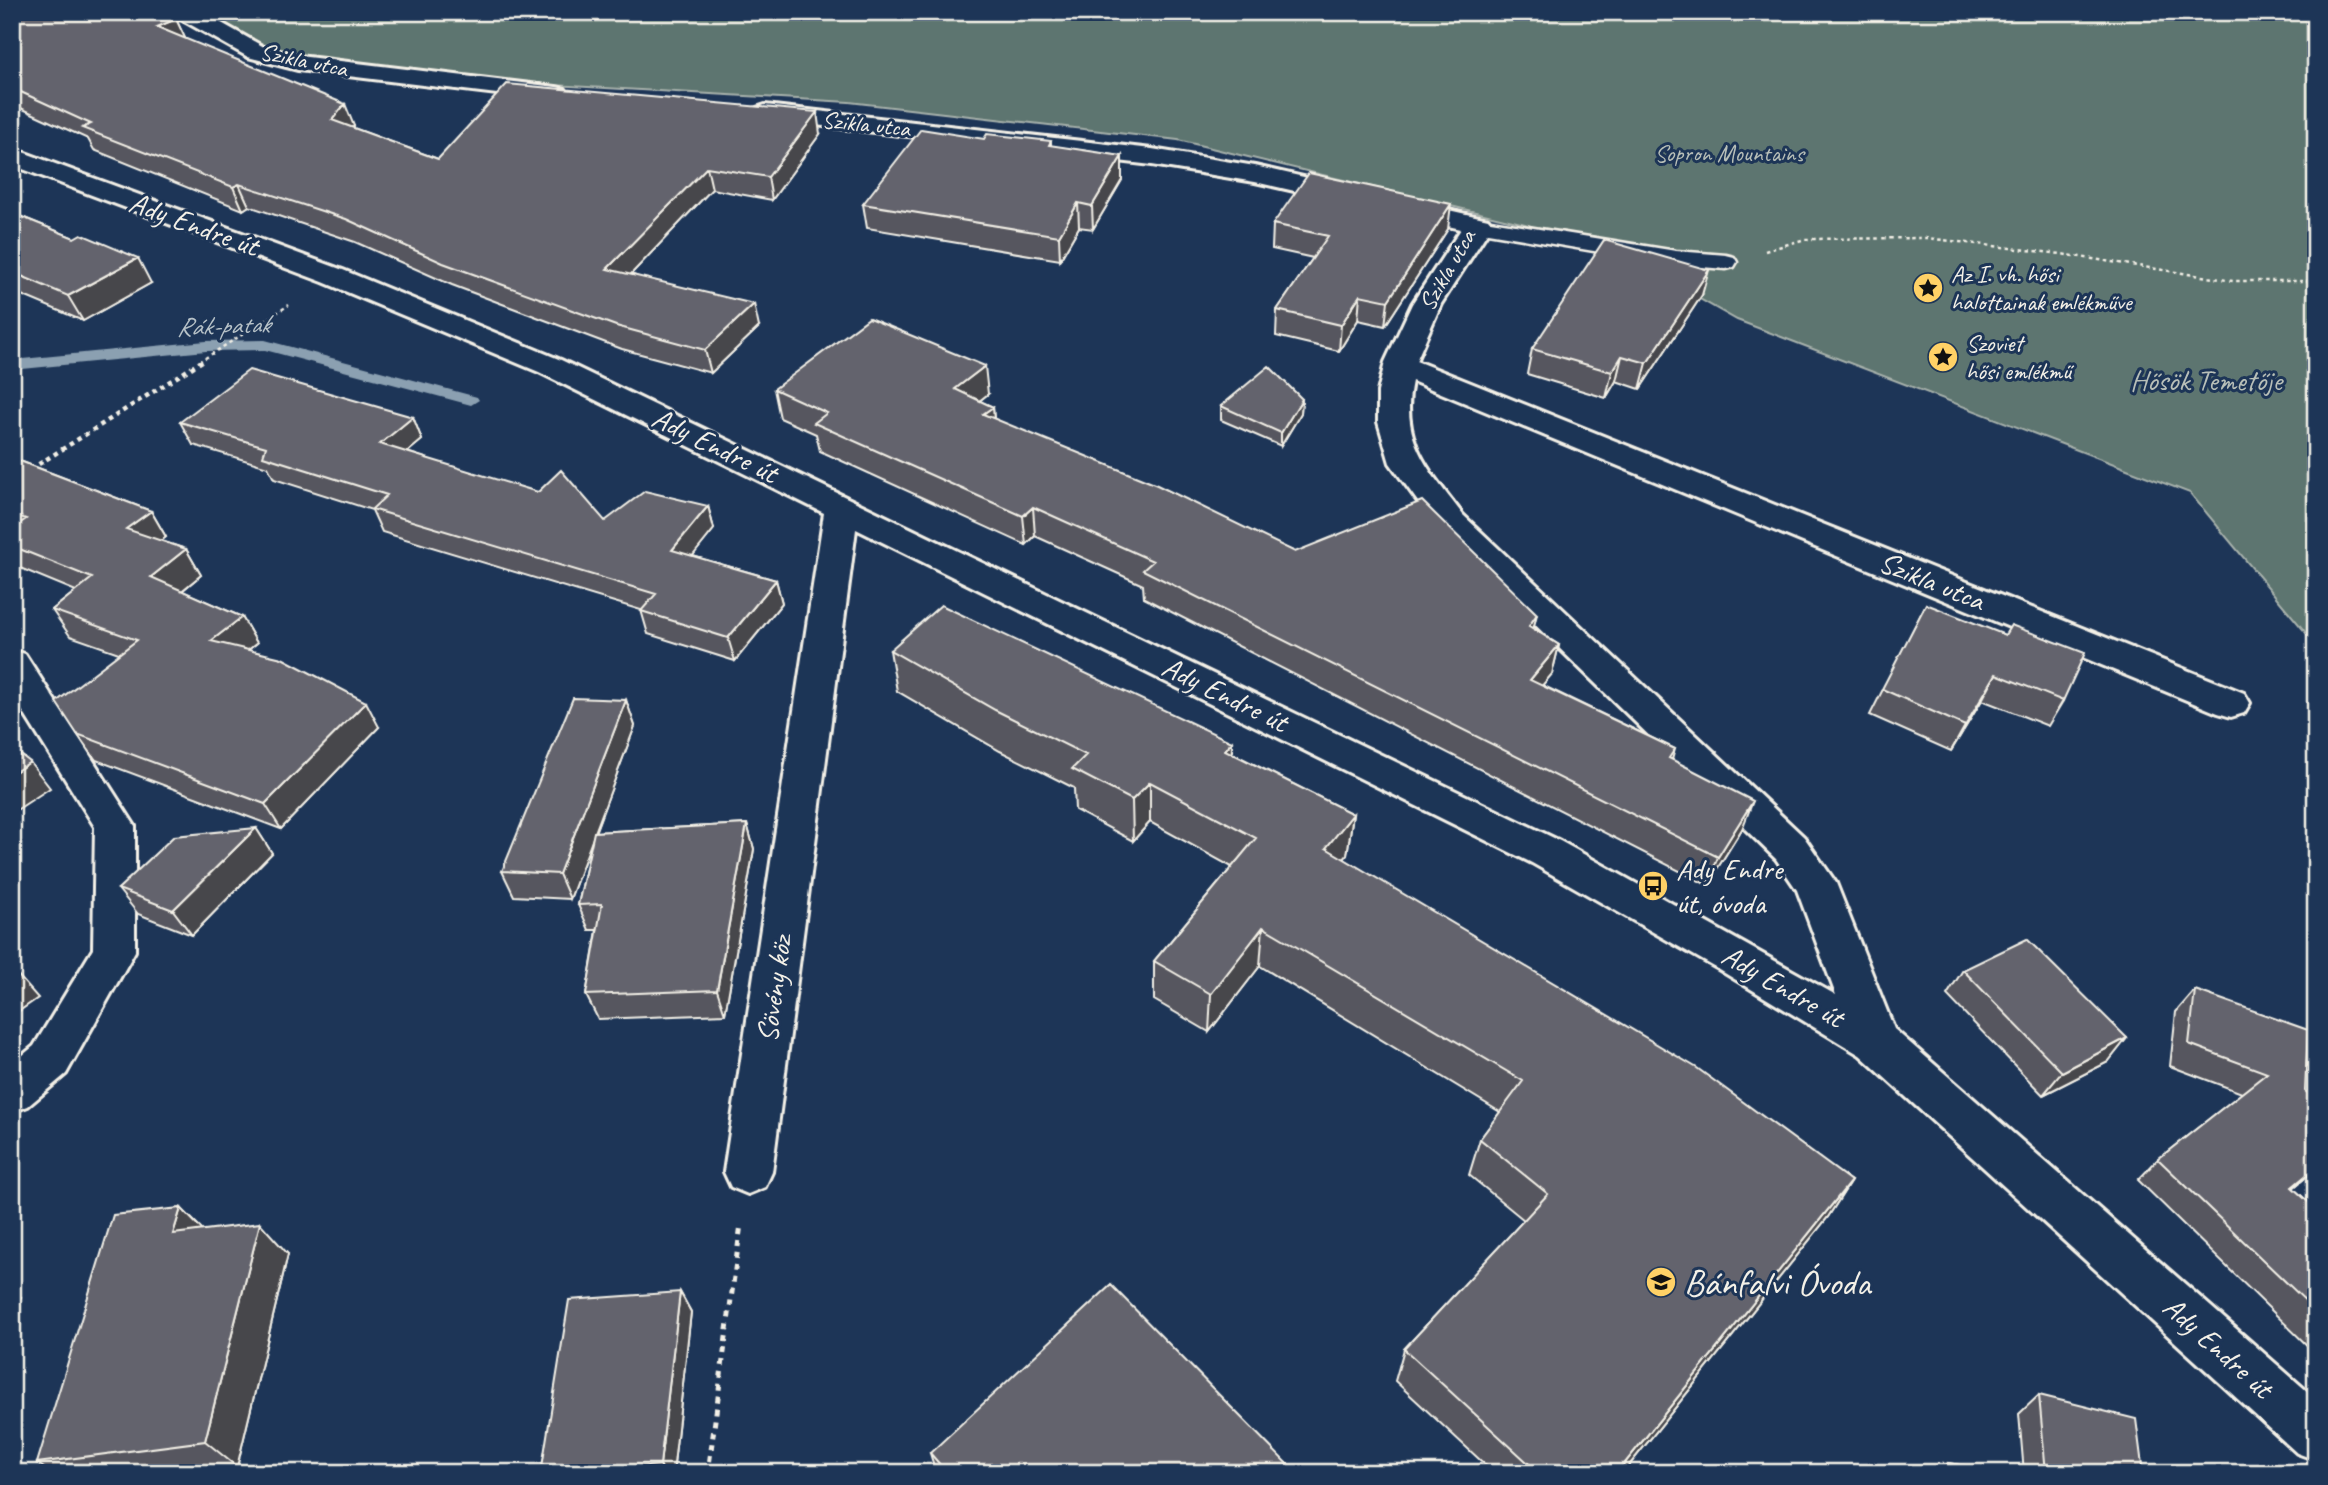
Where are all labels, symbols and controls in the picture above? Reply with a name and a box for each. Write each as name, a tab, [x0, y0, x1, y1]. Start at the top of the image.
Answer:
street label: Szikla utca	[258, 36, 352, 84]
street label: Szikla utca	[820, 104, 913, 144]
park label: Sopron Mountains	[1654, 138, 1806, 168]
street label: Ady Endre út	[124, 183, 267, 266]
street label: Szikla utca	[1412, 223, 1483, 316]
place label: Az I. vh. hősi halottainak emlékműve	[1951, 259, 2134, 317]
place icon: Az I. vh. hősi halottainak emlékműve	[1911, 271, 1945, 305]
water label: Rák-patak	[176, 307, 276, 344]
place label: Szoviet hősi emlékmű	[1966, 328, 2075, 386]
place icon: Szoviet hősi emlékmű	[1926, 340, 1960, 374]
park label: Hősök Temetője	[2130, 361, 2284, 399]
street label: Ady Endre út	[646, 398, 787, 493]
street label: Szikla utca	[1874, 543, 1992, 620]
street label: Ady Endre út	[1156, 647, 1297, 742]
place label: Ady Endre út, óvoda	[1676, 850, 1785, 922]
bus stop icon: Ady Endre út, óvoda	[1636, 869, 1670, 903]
street label: Sövény köz	[748, 930, 801, 1045]
street label: Ady Endre út	[1715, 936, 1853, 1038]
place label: Bánfalvi Óvoda	[1684, 1259, 1873, 1306]
school or university icon: Bánfalvi Óvoda	[1644, 1265, 1678, 1299]
street label: Ady Endre út	[2155, 1288, 2283, 1408]

